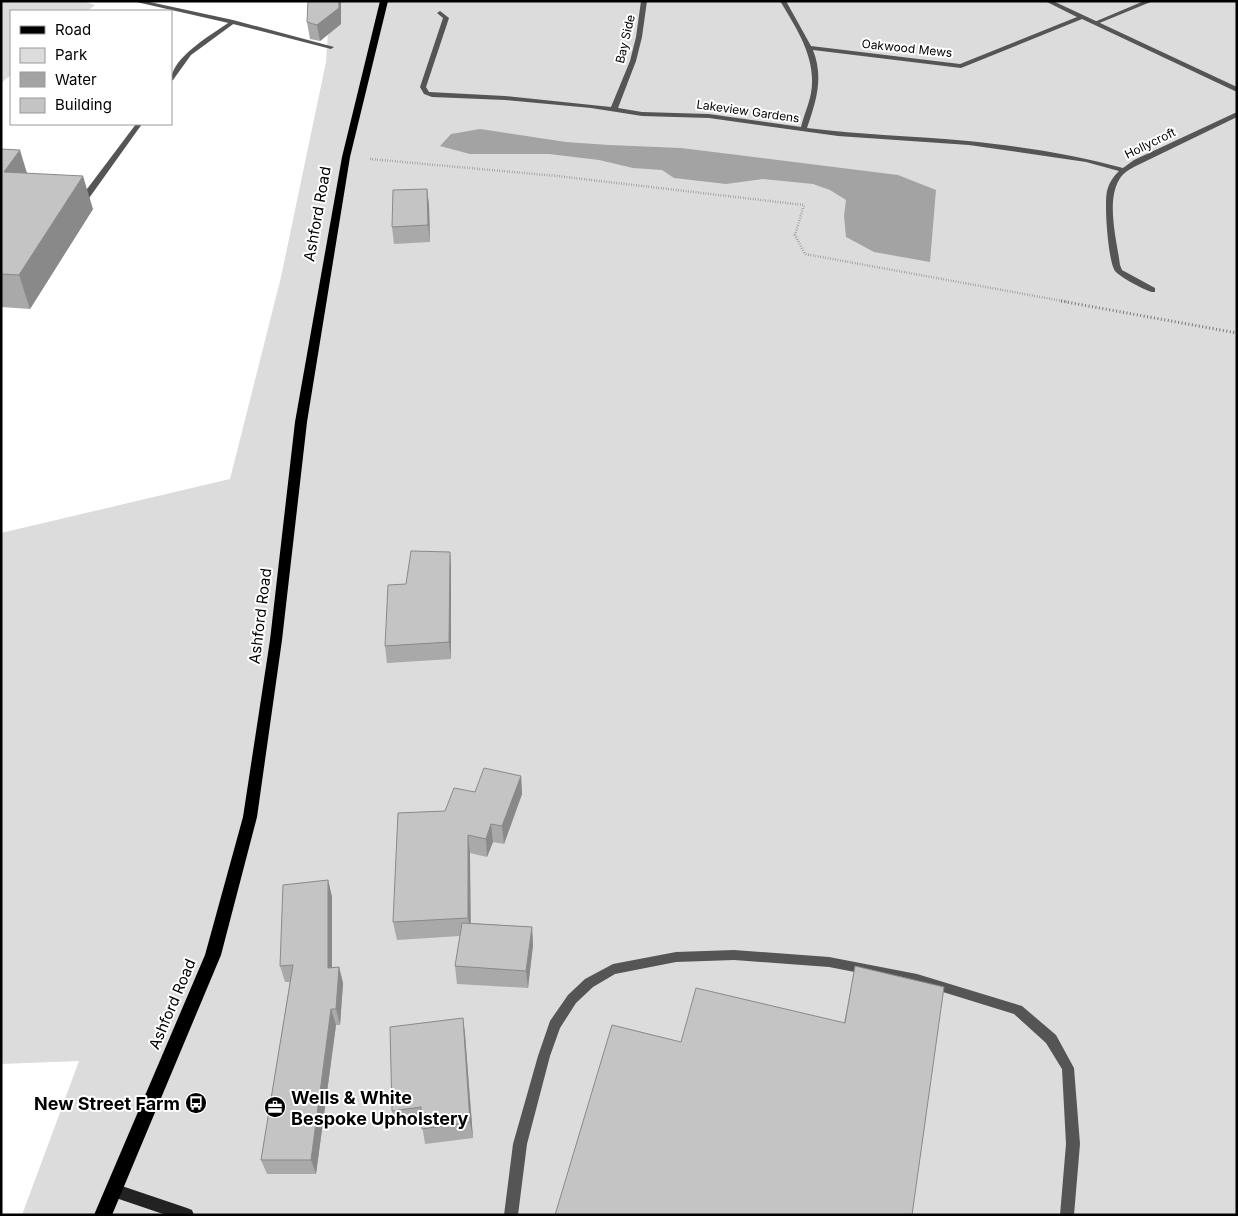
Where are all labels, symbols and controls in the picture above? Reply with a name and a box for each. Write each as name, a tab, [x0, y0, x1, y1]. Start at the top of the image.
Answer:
legend	[10, 10, 172, 125]
street label: Bay Side	[612, 13, 638, 65]
text: Road	[55, 20, 91, 39]
street label: Oakwood Mews	[861, 36, 953, 60]
text: Park	[55, 45, 88, 64]
text: Water	[55, 70, 97, 89]
text: Building	[55, 95, 112, 114]
street label: Lakeview Gardens	[695, 96, 801, 126]
street label: Hollycroft	[1122, 124, 1178, 162]
street label: Ashford Road	[299, 165, 335, 263]
street label: Ashford Road	[245, 567, 275, 665]
street label: Ashford Road	[144, 956, 200, 1052]
place label: Wells & White Bespoke Upholstery	[291, 1087, 469, 1129]
bus stop icon: New Street Farm	[184, 1091, 208, 1115]
place label: New Street Farm	[34, 1093, 180, 1114]
office icon: Wells & White Bespoke Upholstery	[263, 1095, 287, 1119]

